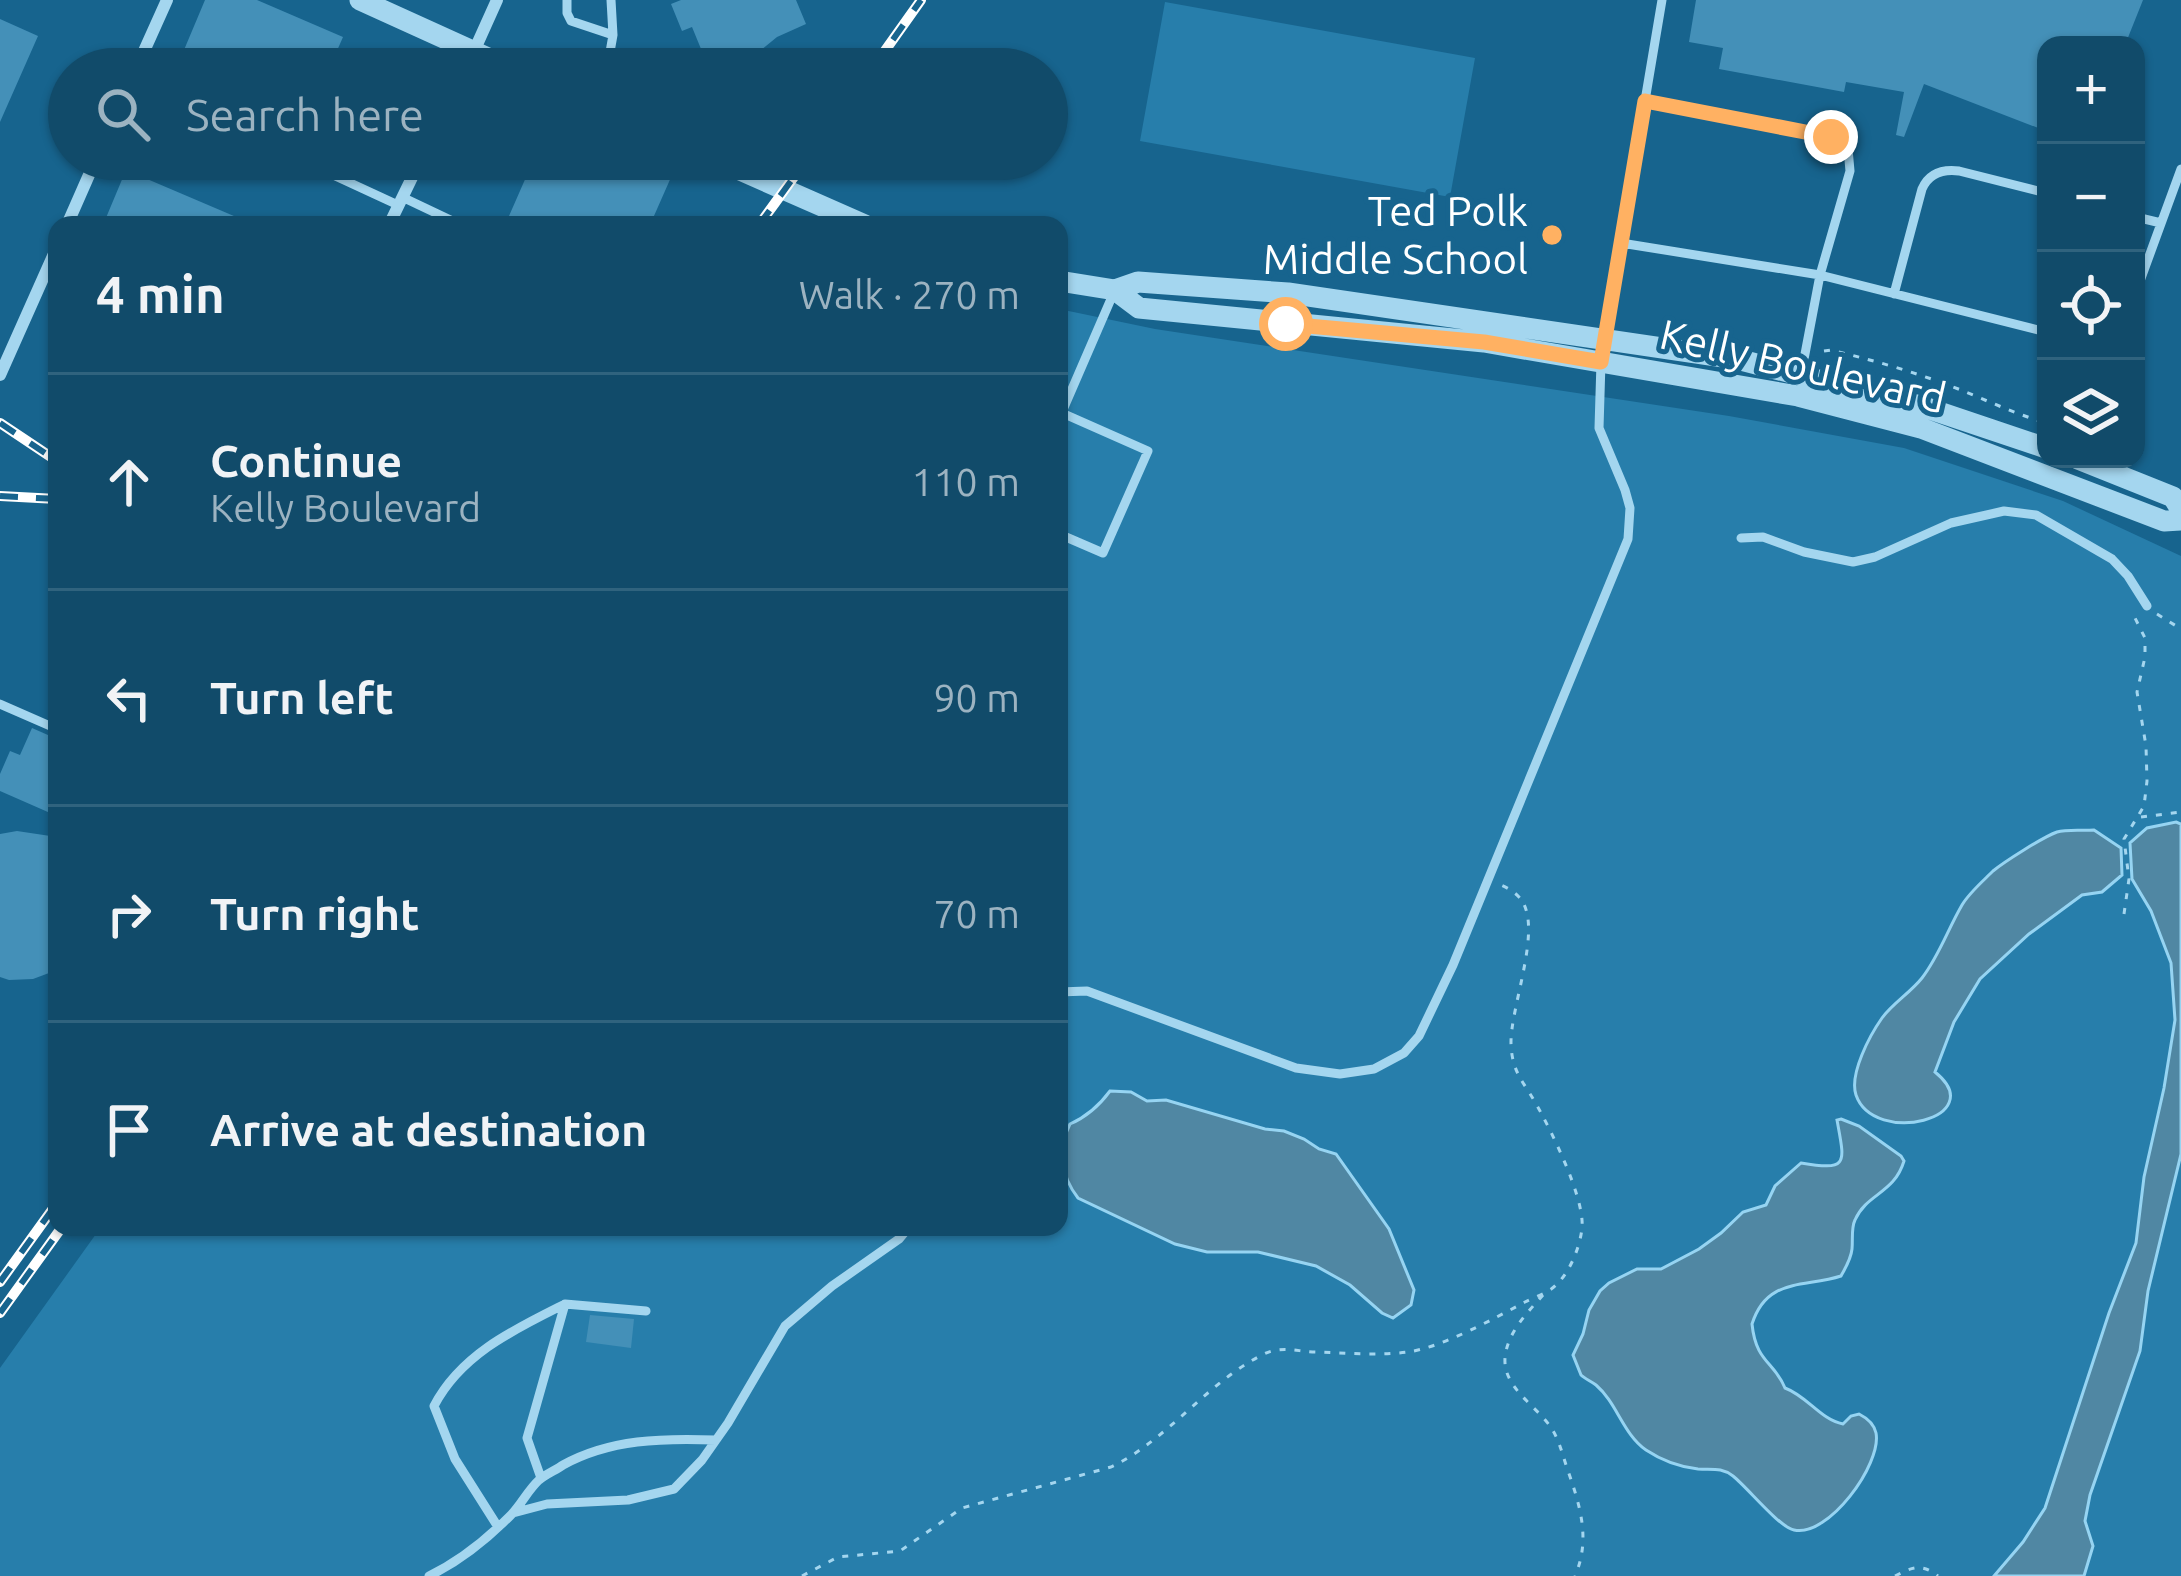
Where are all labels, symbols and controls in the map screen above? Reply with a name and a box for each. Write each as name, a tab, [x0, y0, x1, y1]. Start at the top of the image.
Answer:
map controls	[2037, 36, 2145, 468]
button: +	[2037, 36, 2145, 144]
search box	[48, 48, 1068, 180]
icon: search	[90, 81, 156, 147]
text: Search here	[186, 89, 424, 140]
route end	[1804, 110, 1858, 164]
button: −	[2037, 144, 2145, 252]
place label: Ted Polk Middle School	[1263, 187, 1528, 282]
marker: Ted Polk Middle School	[1539, 222, 1565, 248]
button: locate	[2037, 252, 2145, 360]
text: 4 min	[96, 265, 225, 323]
text: Walk · 270 m	[799, 273, 1020, 316]
route start	[1259, 297, 1313, 351]
street label: Kelly Boulevard	[1656, 310, 1951, 421]
button: layers	[2037, 360, 2145, 468]
text: Continue	[210, 435, 402, 486]
icon: ahead	[96, 449, 162, 515]
text: 110 m	[911, 460, 1020, 503]
text: Kelly Boulevard	[210, 486, 481, 529]
icon: left	[96, 665, 162, 731]
text: Turn left	[210, 672, 394, 723]
text: 90 m	[933, 676, 1020, 719]
icon: right	[96, 881, 162, 947]
text: Turn right	[210, 888, 419, 939]
text: 70 m	[933, 892, 1020, 935]
icon: arrive	[96, 1097, 162, 1163]
text: Arrive at destination	[210, 1104, 647, 1155]

